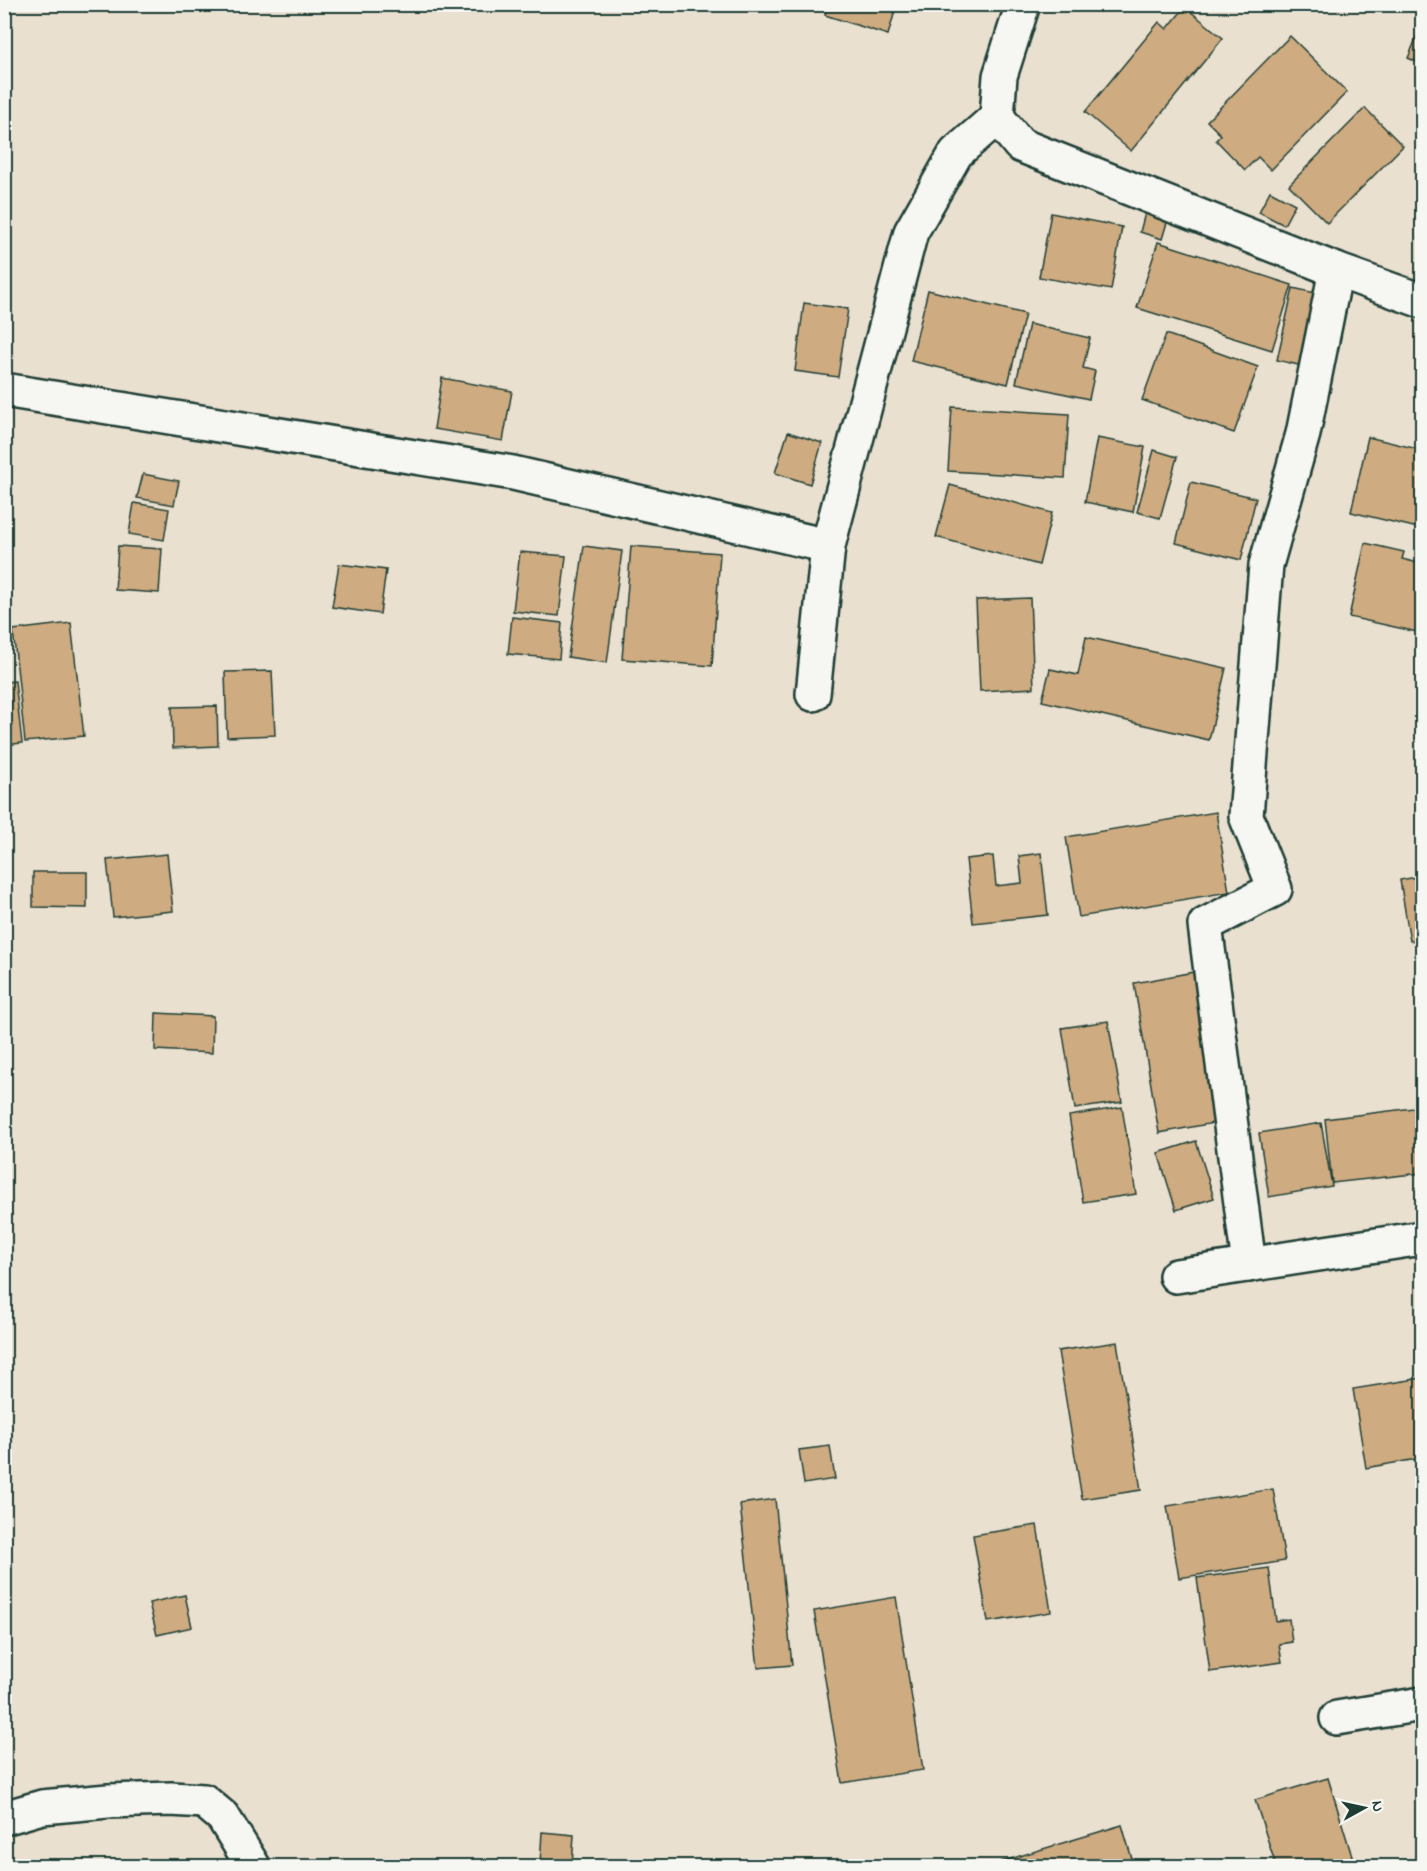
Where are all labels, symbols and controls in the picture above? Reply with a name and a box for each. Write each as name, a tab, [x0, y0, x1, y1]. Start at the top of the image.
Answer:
north arrow	[1334, 1778, 1394, 1838]
text: N	[1364, 1799, 1390, 1813]

